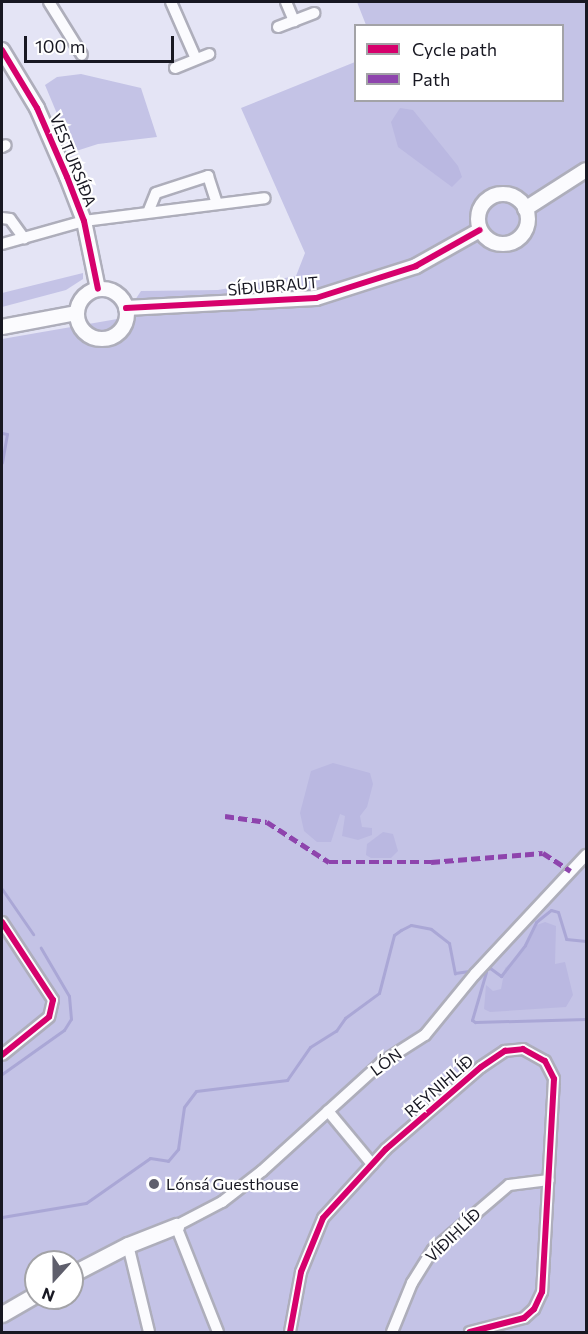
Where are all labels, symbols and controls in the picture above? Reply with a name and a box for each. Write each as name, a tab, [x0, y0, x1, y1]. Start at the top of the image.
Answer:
scale bar	[27, 24, 177, 62]
legend	[354, 24, 564, 102]
text: 100 m	[35, 35, 85, 57]
text: Cycle path	[412, 38, 497, 60]
text: Path	[412, 68, 450, 90]
street label: VESTURSÍÐA	[46, 111, 100, 209]
street label: SÍÐUBRAUT	[227, 272, 319, 300]
street label: LÓN	[367, 1044, 405, 1080]
street label: REYNIHLÍÐ	[401, 1051, 477, 1121]
place label: Lónsá Guesthouse	[166, 1174, 299, 1194]
marker: Lónsá Guesthouse	[147, 1177, 161, 1191]
street label: VÍÐIHLÍÐ	[421, 1204, 485, 1266]
north arrow	[24, 1250, 84, 1310]
text: N	[39, 1284, 57, 1306]

